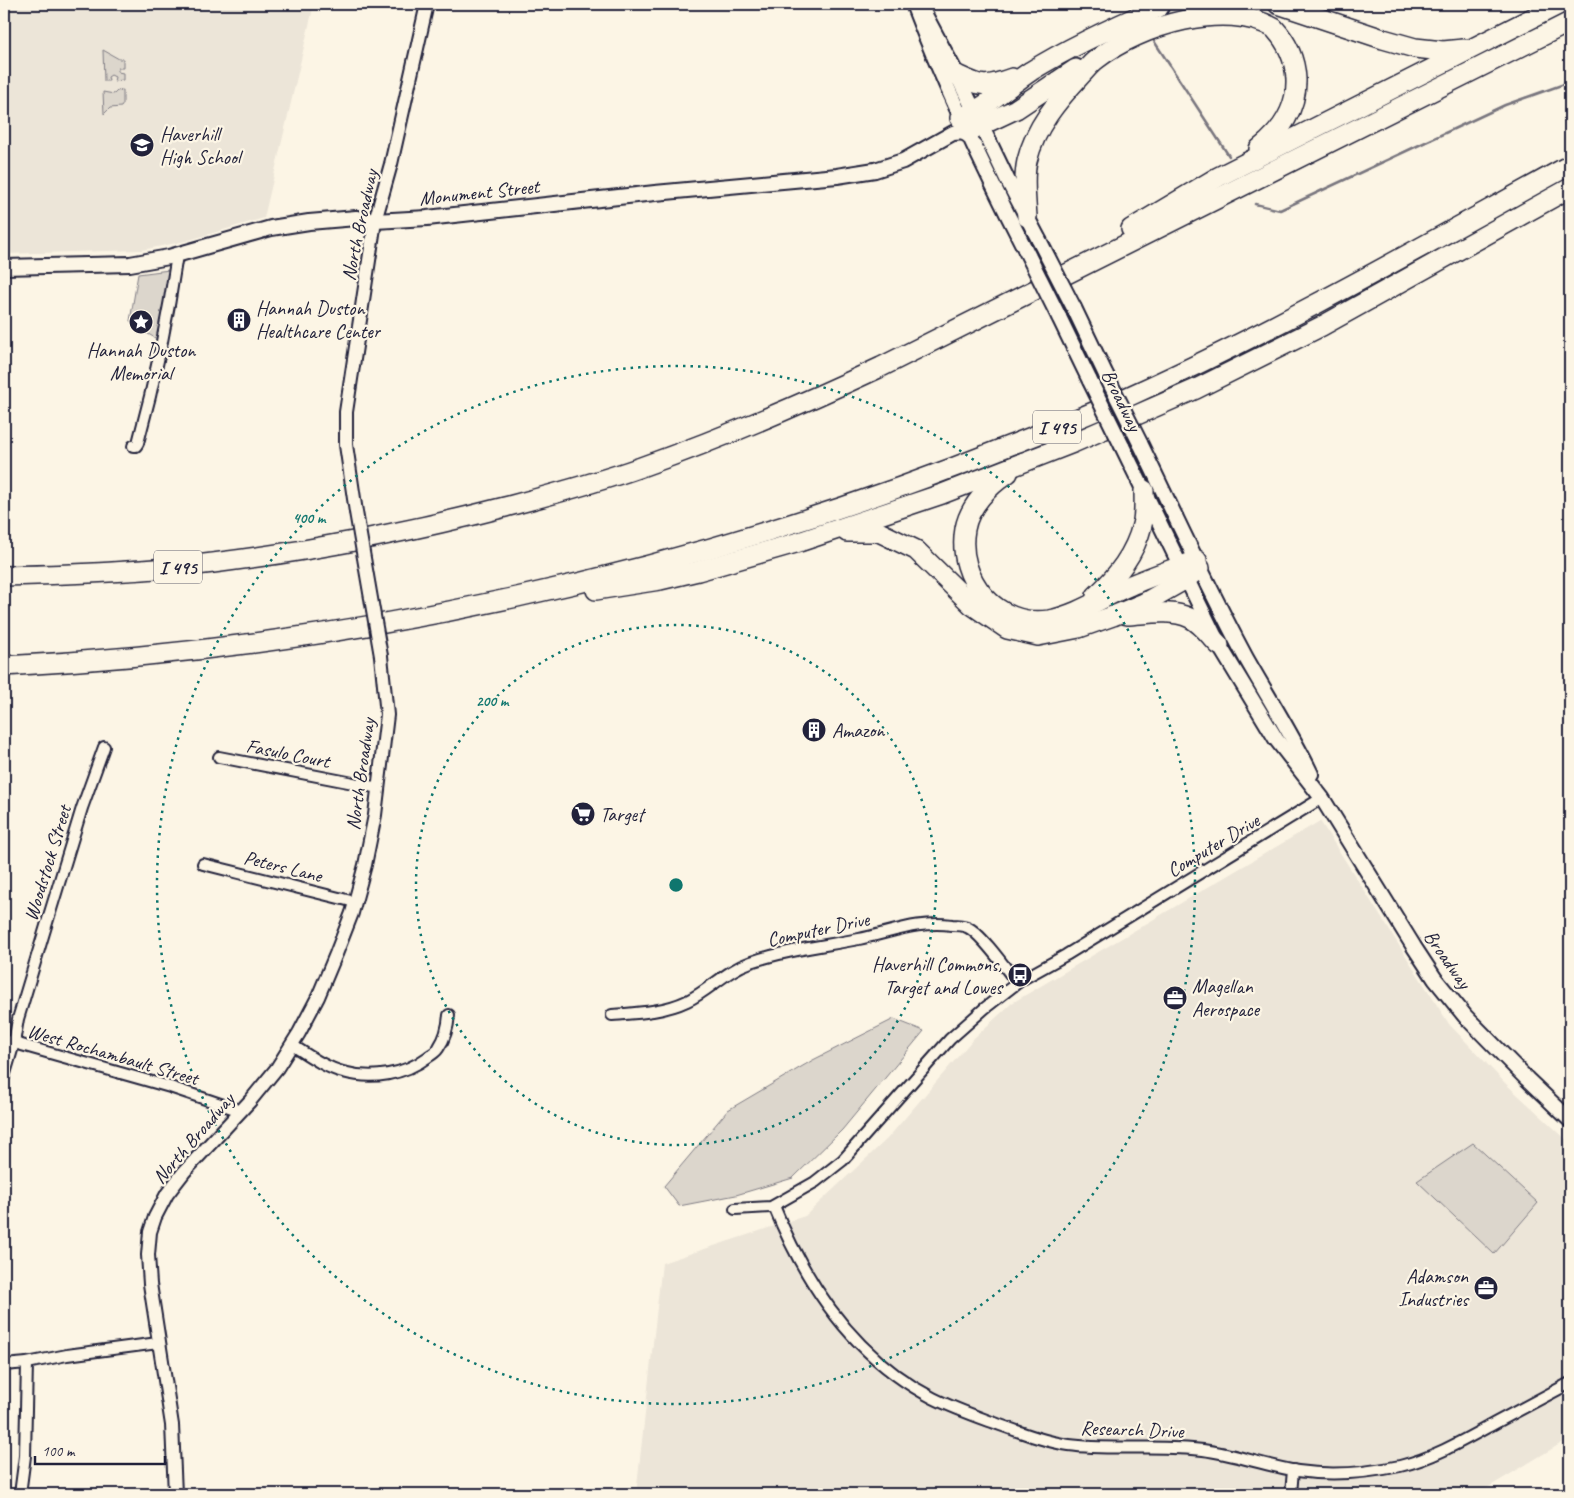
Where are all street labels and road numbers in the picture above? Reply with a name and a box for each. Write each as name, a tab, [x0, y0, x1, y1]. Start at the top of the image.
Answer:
street label: North Broadway	[336, 165, 384, 283]
street label: Monument Street	[418, 174, 542, 211]
street label: Broadway	[1096, 365, 1148, 437]
road number: I 495	[1033, 411, 1081, 444]
road number: I 495	[154, 550, 202, 584]
street label: North Broadway	[340, 714, 381, 832]
street label: Fasulo Court	[244, 733, 334, 774]
street label: Woodstock Street	[18, 800, 78, 924]
street label: Computer Drive	[1162, 807, 1265, 883]
street label: Peters Lane	[241, 845, 326, 889]
street label: Computer Drive	[765, 906, 873, 952]
street label: Broadway	[1418, 925, 1478, 995]
street label: West Rochambault Street	[25, 1018, 203, 1091]
street label: North Broadway	[147, 1086, 241, 1189]
street label: Research Drive	[1080, 1415, 1185, 1444]

